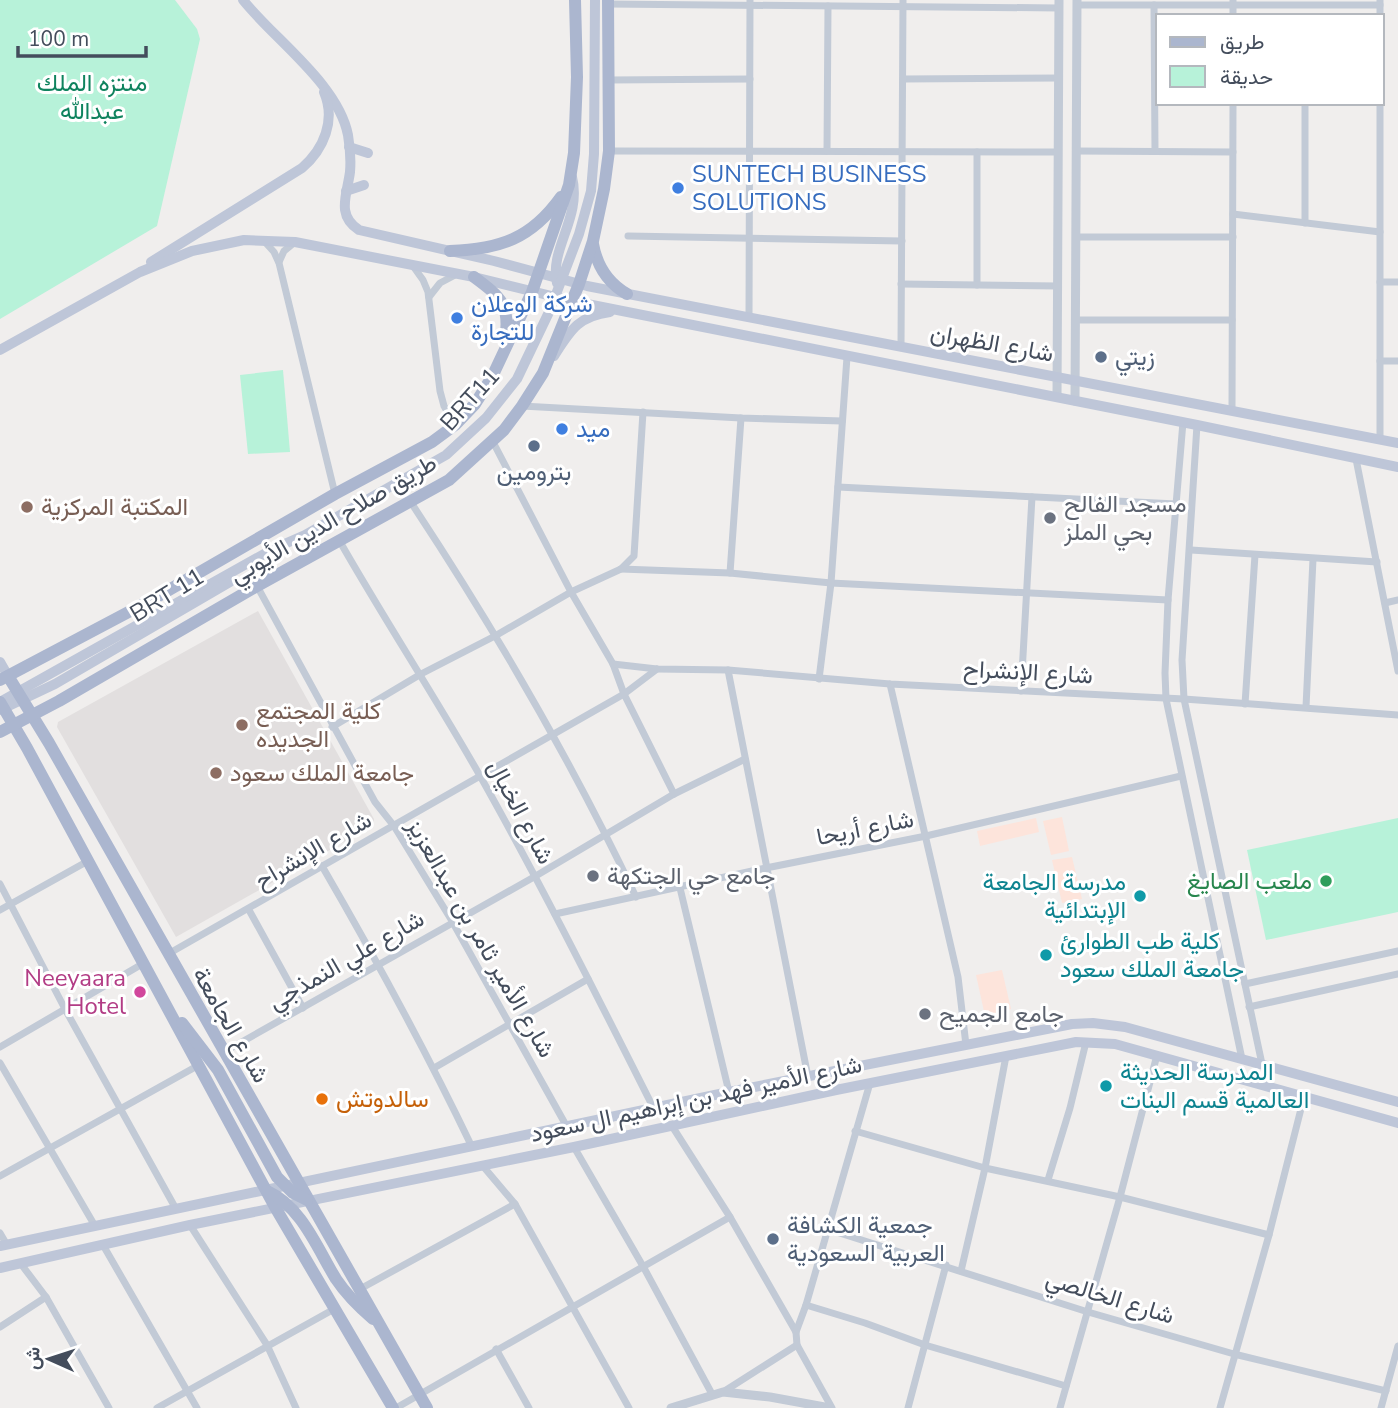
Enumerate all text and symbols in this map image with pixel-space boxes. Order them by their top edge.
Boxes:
scale bar [18,14,145,58]
legend [1156,14,1384,105]
text: 100 m [28,25,89,53]
text: طريق [1220,28,1265,56]
text: حديقة [1220,63,1273,91]
park label: منتزه الملك عبدالله [37,67,147,127]
place label: SUNTECH BUSINESS SOLUTIONS [692,158,927,218]
marker: SUNTECH BUSINESS SOLUTIONS [670,180,686,196]
place label: شركة الوعلان للتجارة [471,288,593,348]
marker: شركة الوعلان للتجارة [449,310,465,326]
street label: شارع الظهران [928,316,1056,370]
place label: زيتي [1115,341,1155,376]
marker: زيتي [1093,349,1109,365]
street label: BRT11 [433,360,507,438]
place label: ميد [576,413,610,445]
marker: ميد [554,421,570,437]
marker: بترومين [526,438,542,454]
street label: طريق صلاح الدين الأيوبي [224,447,444,594]
place label: بترومين [497,456,571,488]
place label: مسجد الفالح بحي الملز [1063,488,1186,551]
place label: المكتبة المركزية [41,491,188,523]
marker: المكتبة المركزية [19,499,35,515]
marker: مسجد الفالح بحي الملز [1042,510,1058,526]
street label: BRT 11 [124,560,210,630]
street label: شارع الإنشراح [962,653,1094,691]
place label: كلية المجتمع الجديده [256,695,381,755]
marker: كلية المجتمع الجديده [234,717,250,733]
street label: شارع الخيال [480,754,562,870]
place label: جامعة الملك سعود [230,757,414,789]
marker: جامعة الملك سعود [208,765,224,781]
street label: شارع أريحا [814,803,916,853]
street label: شارع الإنشراح [249,804,377,896]
street label: شارع الأمير ثامر بن عبدالعزيز [399,812,563,1063]
place label: جامع حي الجتكهة [607,860,775,895]
place label: ملعب الصايغ [1187,865,1312,898]
place label: مدرسة الجامعة الإبتدائية [982,866,1126,926]
marker: جامع حي الجتكهة [585,868,601,884]
marker: ملعب الصايغ [1318,873,1334,889]
marker: مدرسة الجامعة الإبتدائية [1132,888,1148,904]
street label: شارع علي النمذجي [262,902,431,1020]
place label: كلية طب الطوارئ جامعة الملك سعود [1060,925,1244,985]
marker: كلية طب الطوارئ جامعة الملك سعود [1038,947,1054,963]
street label: شارع الجامعة [185,961,277,1089]
place label: Neeyaara Hotel [24,962,126,1022]
marker: Neeyaara Hotel [132,984,148,1000]
place label: جامع الجميح [939,998,1064,1031]
marker: جامع الجميح [917,1006,933,1022]
street label: شارع الأمير فهد بن إبراهيم ال سعود [527,1048,865,1150]
place label: المدرسة الحديثة العالمية قسم البنات [1120,1056,1309,1116]
marker: المدرسة الحديثة العالمية قسم البنات [1098,1078,1114,1094]
place label: سالدوتش [336,1083,429,1115]
marker: سالدوتش [314,1091,330,1107]
place label: جمعية الكشافة العربية السعودية [787,1209,945,1269]
marker: جمعية الكشافة العربية السعودية [765,1231,781,1247]
street label: شارع الخالصي [1041,1262,1178,1335]
north arrow [14,1324,84,1394]
text: ش [19,1346,47,1370]

